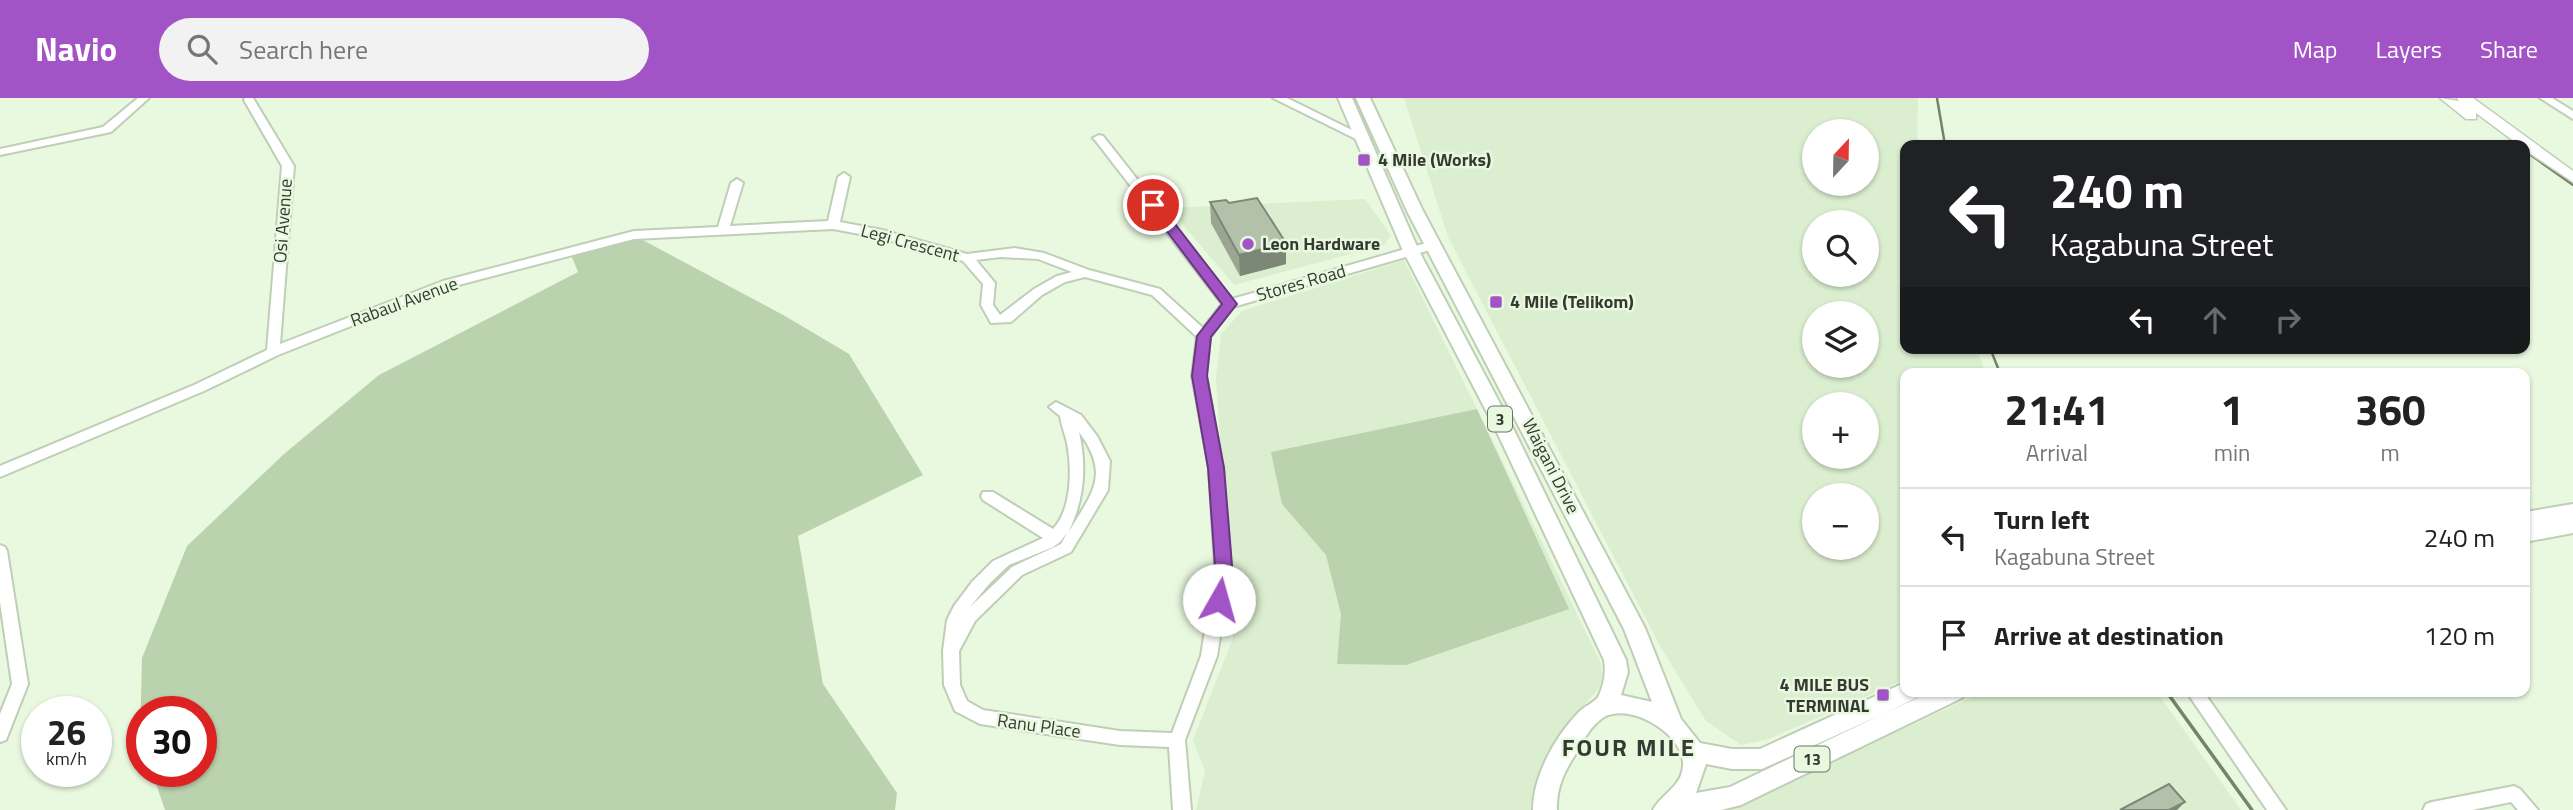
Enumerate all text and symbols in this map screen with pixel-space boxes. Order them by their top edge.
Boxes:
search box [159,18,649,81]
text: Navio [35,24,117,74]
icon: search [183,30,221,68]
text: Search here [239,30,368,69]
text: Map [2293,31,2338,67]
text: Layers [2376,31,2442,67]
text: Share [2480,31,2538,67]
north arrow [1802,119,1880,196]
map controls [1802,119,1879,560]
place label: 4 Mile (Works) [1378,146,1491,173]
marker: 4 Mile (Works) [1356,152,1372,168]
text: 240 m [2050,152,2184,227]
icon: left [1935,168,2026,259]
pin [1123,175,1183,235]
street label: Osi Avenue [266,178,299,264]
icon: arrive [1134,186,1172,224]
button: search [1802,210,1879,287]
street label: Legi Crescent [858,216,963,269]
text: Kagabuna Street [2050,220,2273,268]
place label: Leon Hardware [1262,230,1380,257]
marker: Leon Hardware [1240,236,1256,252]
street label: Stores Road [1253,257,1349,308]
street label: Rabaul Avenue [346,270,461,333]
place label: 4 Mile (Telikom) [1510,288,1634,315]
marker: 4 Mile (Telikom) [1488,294,1504,310]
button: layers [1802,301,1879,378]
icon: left [2123,301,2161,339]
icon: ahead [2196,301,2234,339]
icon: right [2269,301,2307,339]
text: 21:41 [2004,377,2109,441]
text: 1 [2220,377,2244,441]
text: 360 [2355,377,2425,441]
button: + [1802,392,1879,469]
road number: 3 [1488,406,1512,432]
street label: Waigani Drive [1516,413,1587,518]
text: Arrival [2026,435,2088,470]
text: min [2214,435,2250,470]
text: m [2381,435,2400,470]
button: − [1802,483,1879,560]
text: Turn left [1994,500,2089,539]
icon: left [1935,518,1973,556]
text: 240 m [2424,518,2495,557]
text: Kagabuna Street [1994,539,2155,574]
position arrow [1182,563,1256,637]
icon: arrive [1935,616,1973,654]
text: Arrive at destination [1994,616,2224,655]
text: 120 m [2424,616,2495,655]
place label: 4 MILE BUS TERMINAL [1779,671,1870,719]
marker: 4 MILE BUS TERMINAL [1875,687,1891,703]
speed limit sign: 30 [126,696,217,787]
text: 26 [47,705,86,759]
street label: Ranu Place [996,706,1083,745]
district label: FOUR MILE [1562,729,1696,765]
text: km/h [46,745,87,772]
road number: 13 [1794,746,1829,772]

